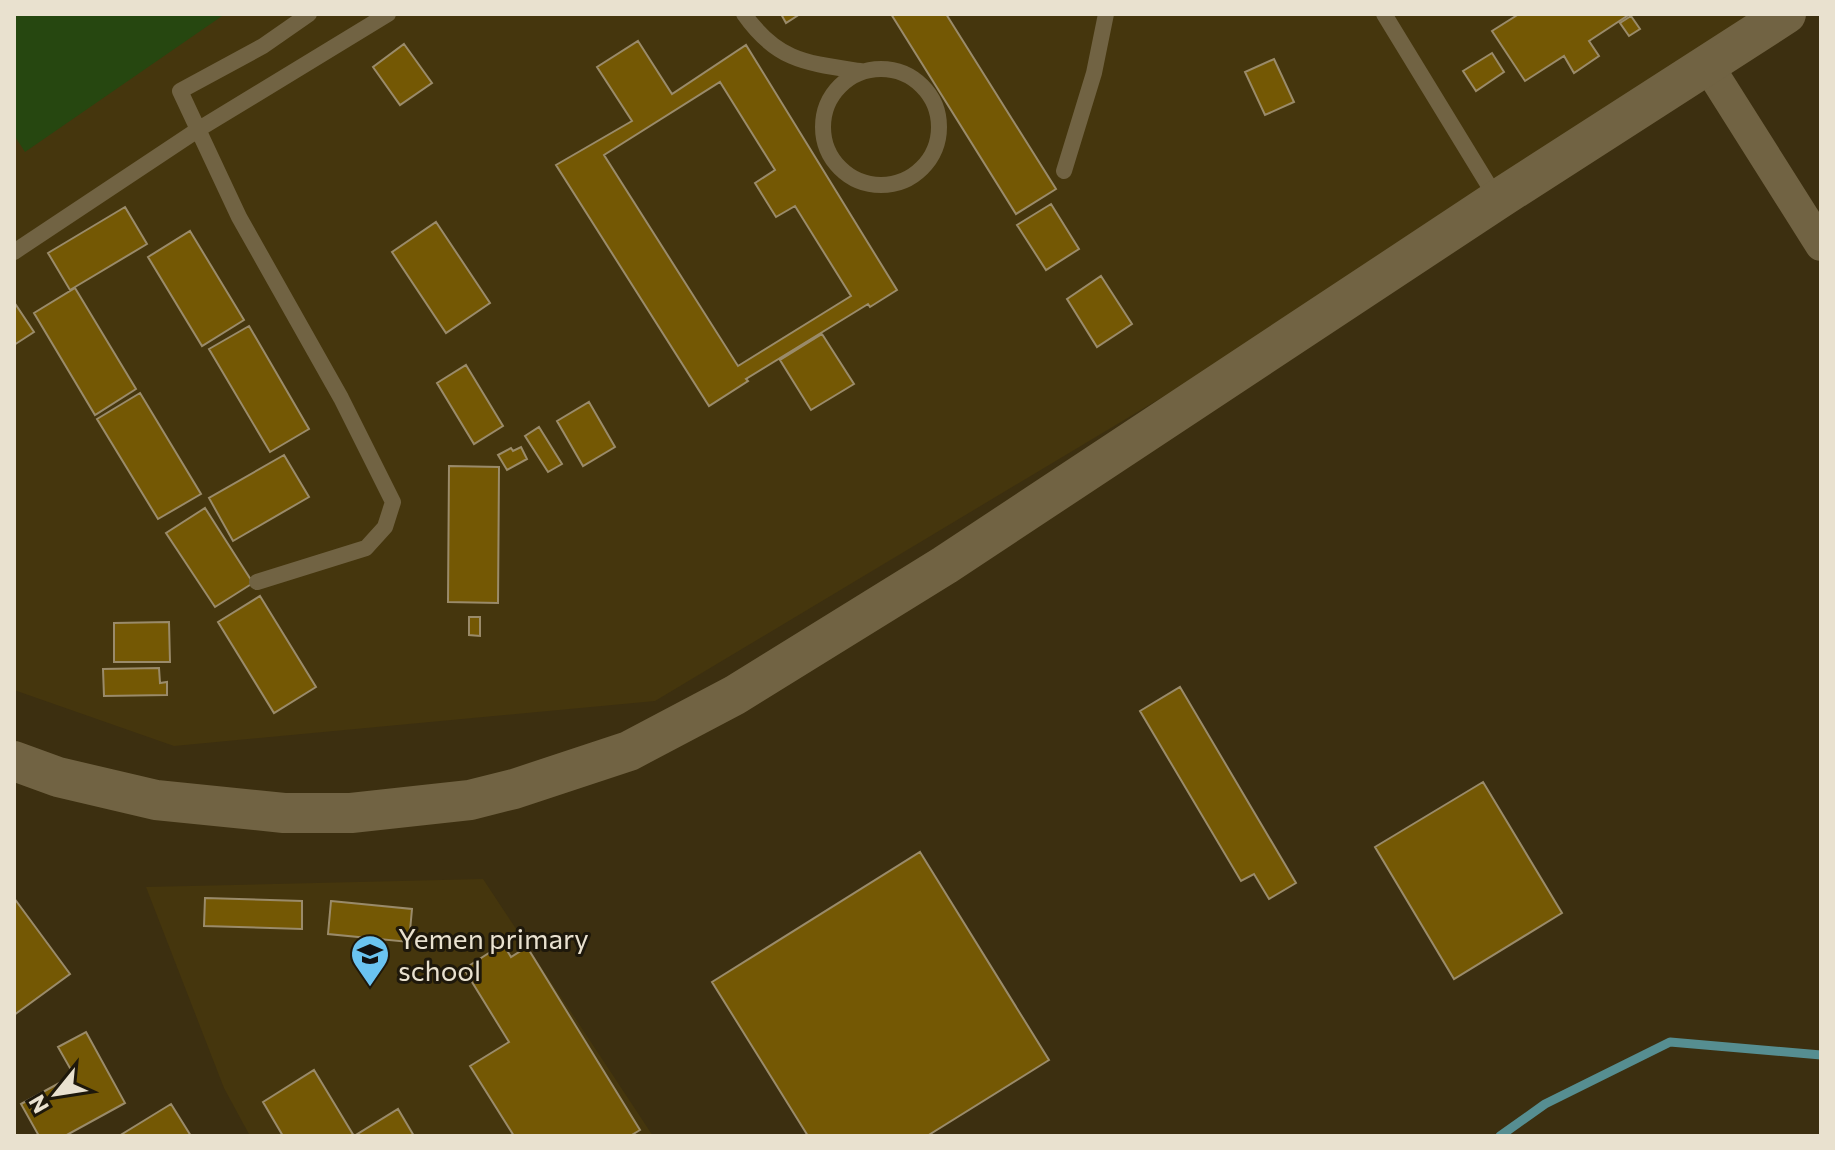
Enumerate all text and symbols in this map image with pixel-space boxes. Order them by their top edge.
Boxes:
place label: Yemen primary school [398,921,589,987]
school or university icon: Yemen primary school [349,933,391,988]
north arrow [16,1054,96,1134]
text: N [22,1090,54,1118]

